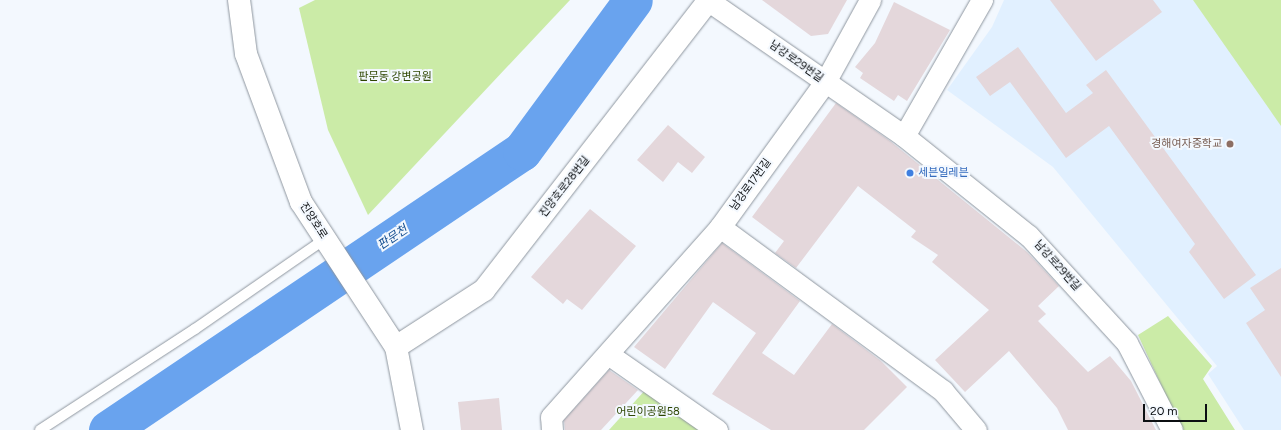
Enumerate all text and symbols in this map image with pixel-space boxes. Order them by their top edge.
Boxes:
street label: 남강로29번길 [766,39,826,85]
park label: 판문동 강변공원 [358,70,432,84]
place label: 경해여자중학교 [1151,137,1222,151]
marker: 경해여자중학교 [1225,139,1235,149]
street label: 진양호로28번길 [537,154,593,220]
street label: 남강로17번길 [728,156,774,214]
place label: 세븐일레븐 [918,166,969,180]
marker: 세븐일레븐 [905,168,915,178]
street label: 진양호로 [296,200,330,242]
water label: 판문천 [375,223,411,253]
street label: 남강로29번길 [1031,238,1083,294]
scale bar [1145,396,1209,422]
text: 20 m [1150,404,1178,418]
park label: 어린이공원58 [616,405,680,419]

